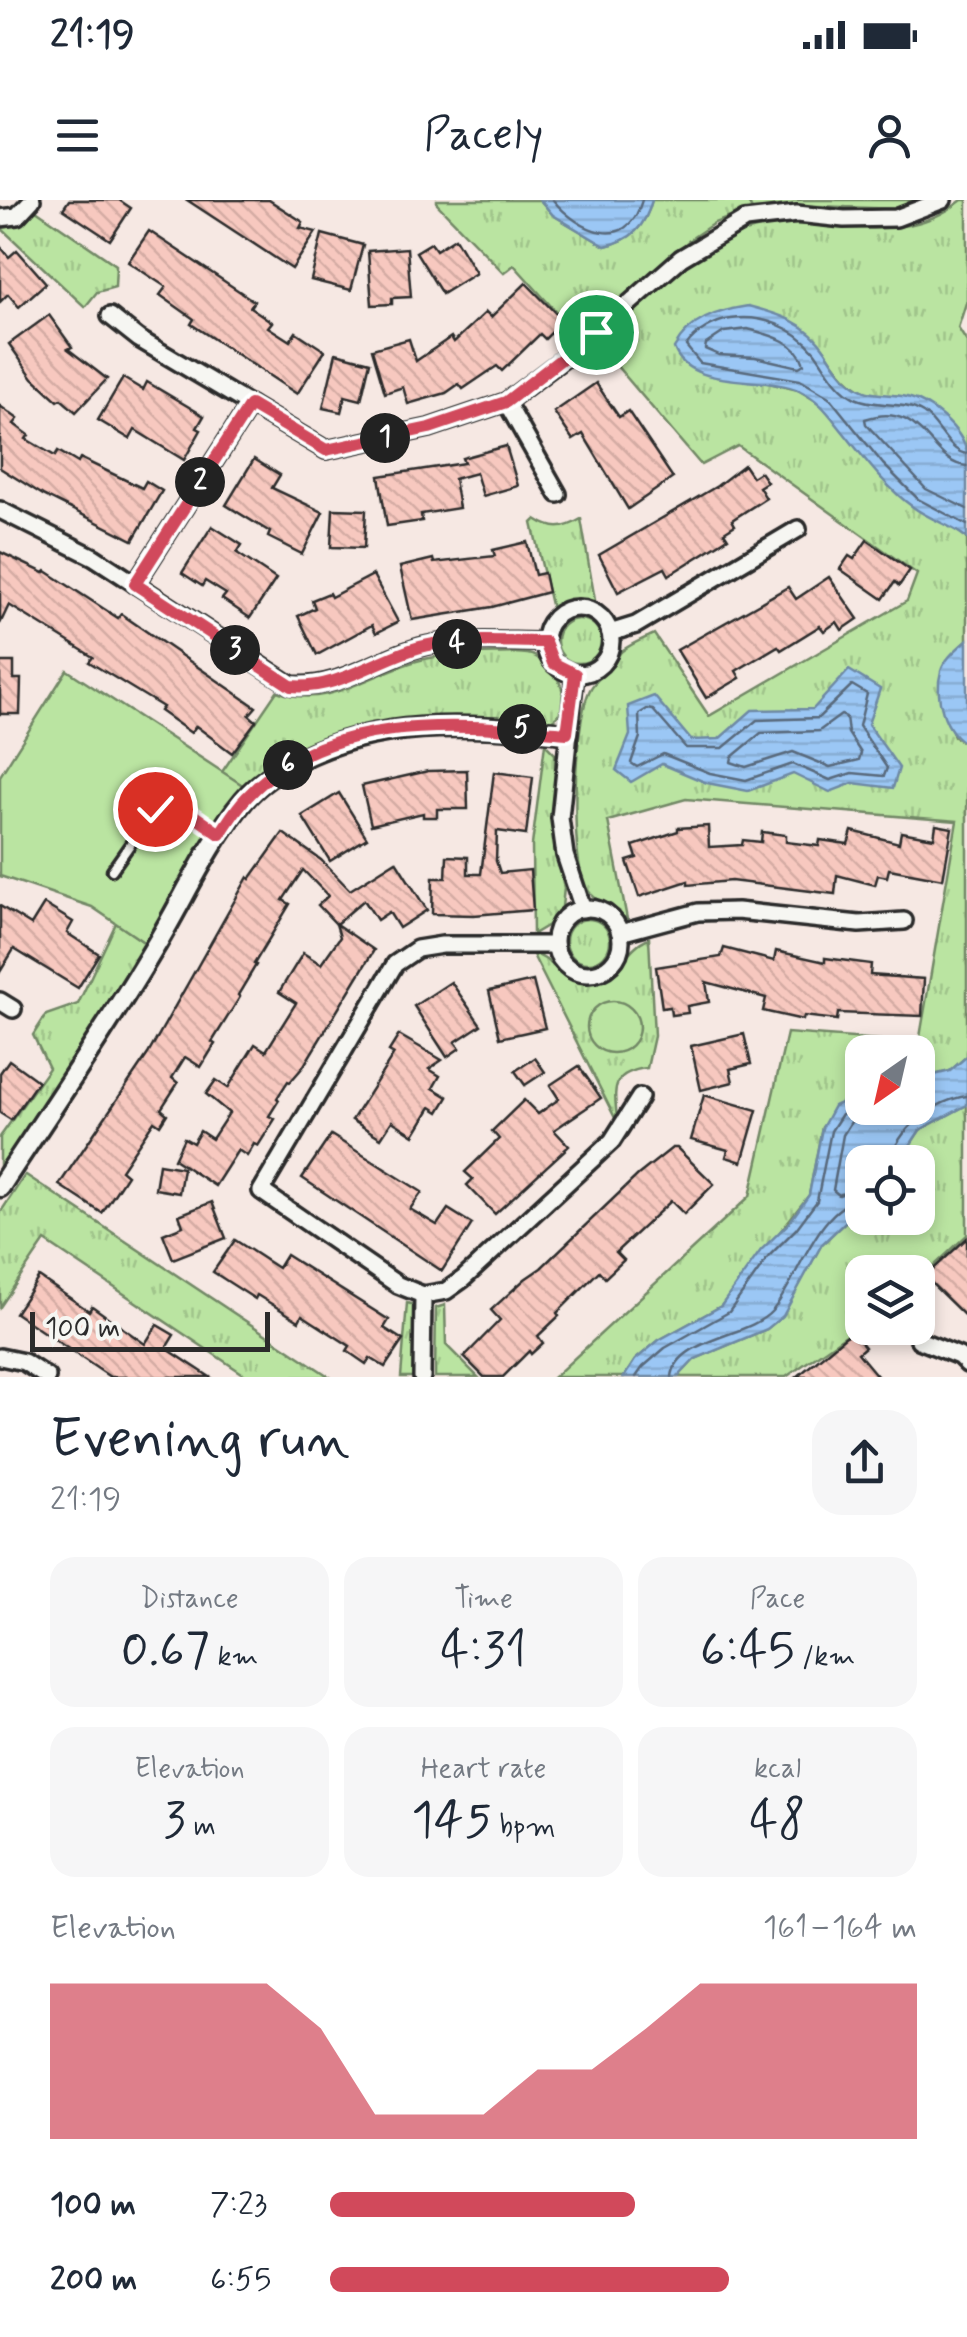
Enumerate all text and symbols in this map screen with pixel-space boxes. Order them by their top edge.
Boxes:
text: 21:19 [50,11,135,60]
text: Pacely [424,106,543,165]
icon: menu [50,108,105,163]
icon: person [862,108,917,163]
pin [554,290,639,375]
icon: arrive [569,305,624,360]
pin: 1 [360,413,410,463]
text: 1 [379,419,391,456]
pin: 2 [175,457,225,507]
text: 2 [193,463,207,500]
pin: 4 [432,619,482,669]
pin: 3 [210,625,260,675]
text: 4 [449,625,465,662]
text: 3 [229,631,241,668]
pin: 5 [497,704,547,754]
text: 5 [514,710,530,747]
pin: 6 [263,740,313,790]
text: 6 [281,746,295,783]
pin [113,767,198,852]
icon: check [128,782,183,837]
north arrow [845,1035,935,1125]
map controls [845,1035,935,1345]
button: locate [845,1145,935,1235]
button: layers [845,1255,935,1345]
scale bar [30,1307,270,1352]
text: 100 m [45,1311,120,1348]
text: Evening run [50,1405,350,1477]
button: share [812,1410,917,1515]
text: 21:19 [50,1479,121,1521]
text: Distance [140,1581,239,1618]
text: Time [454,1581,513,1618]
text: Pace [750,1581,805,1618]
text: 0.67 [121,1618,210,1684]
text: 4:31 [440,1618,527,1684]
text: 6:45 [700,1618,795,1684]
text: km [210,1639,258,1676]
text: /km [795,1639,855,1676]
text: Elevation [134,1751,245,1788]
text: Heart rate [421,1751,546,1788]
text: kcal [754,1751,801,1788]
text: 3 [163,1788,186,1854]
text: 145 [411,1788,492,1854]
text: 48 [749,1788,806,1854]
text: m [186,1809,216,1846]
text: bpm [492,1809,556,1846]
text: Elevation [50,1907,176,1949]
text: 161–164 m [763,1907,917,1949]
text: 100 m [50,2184,136,2226]
text: 7:23 [210,2184,267,2226]
text: 200 m [50,2259,137,2301]
text: 6:55 [210,2259,271,2301]

